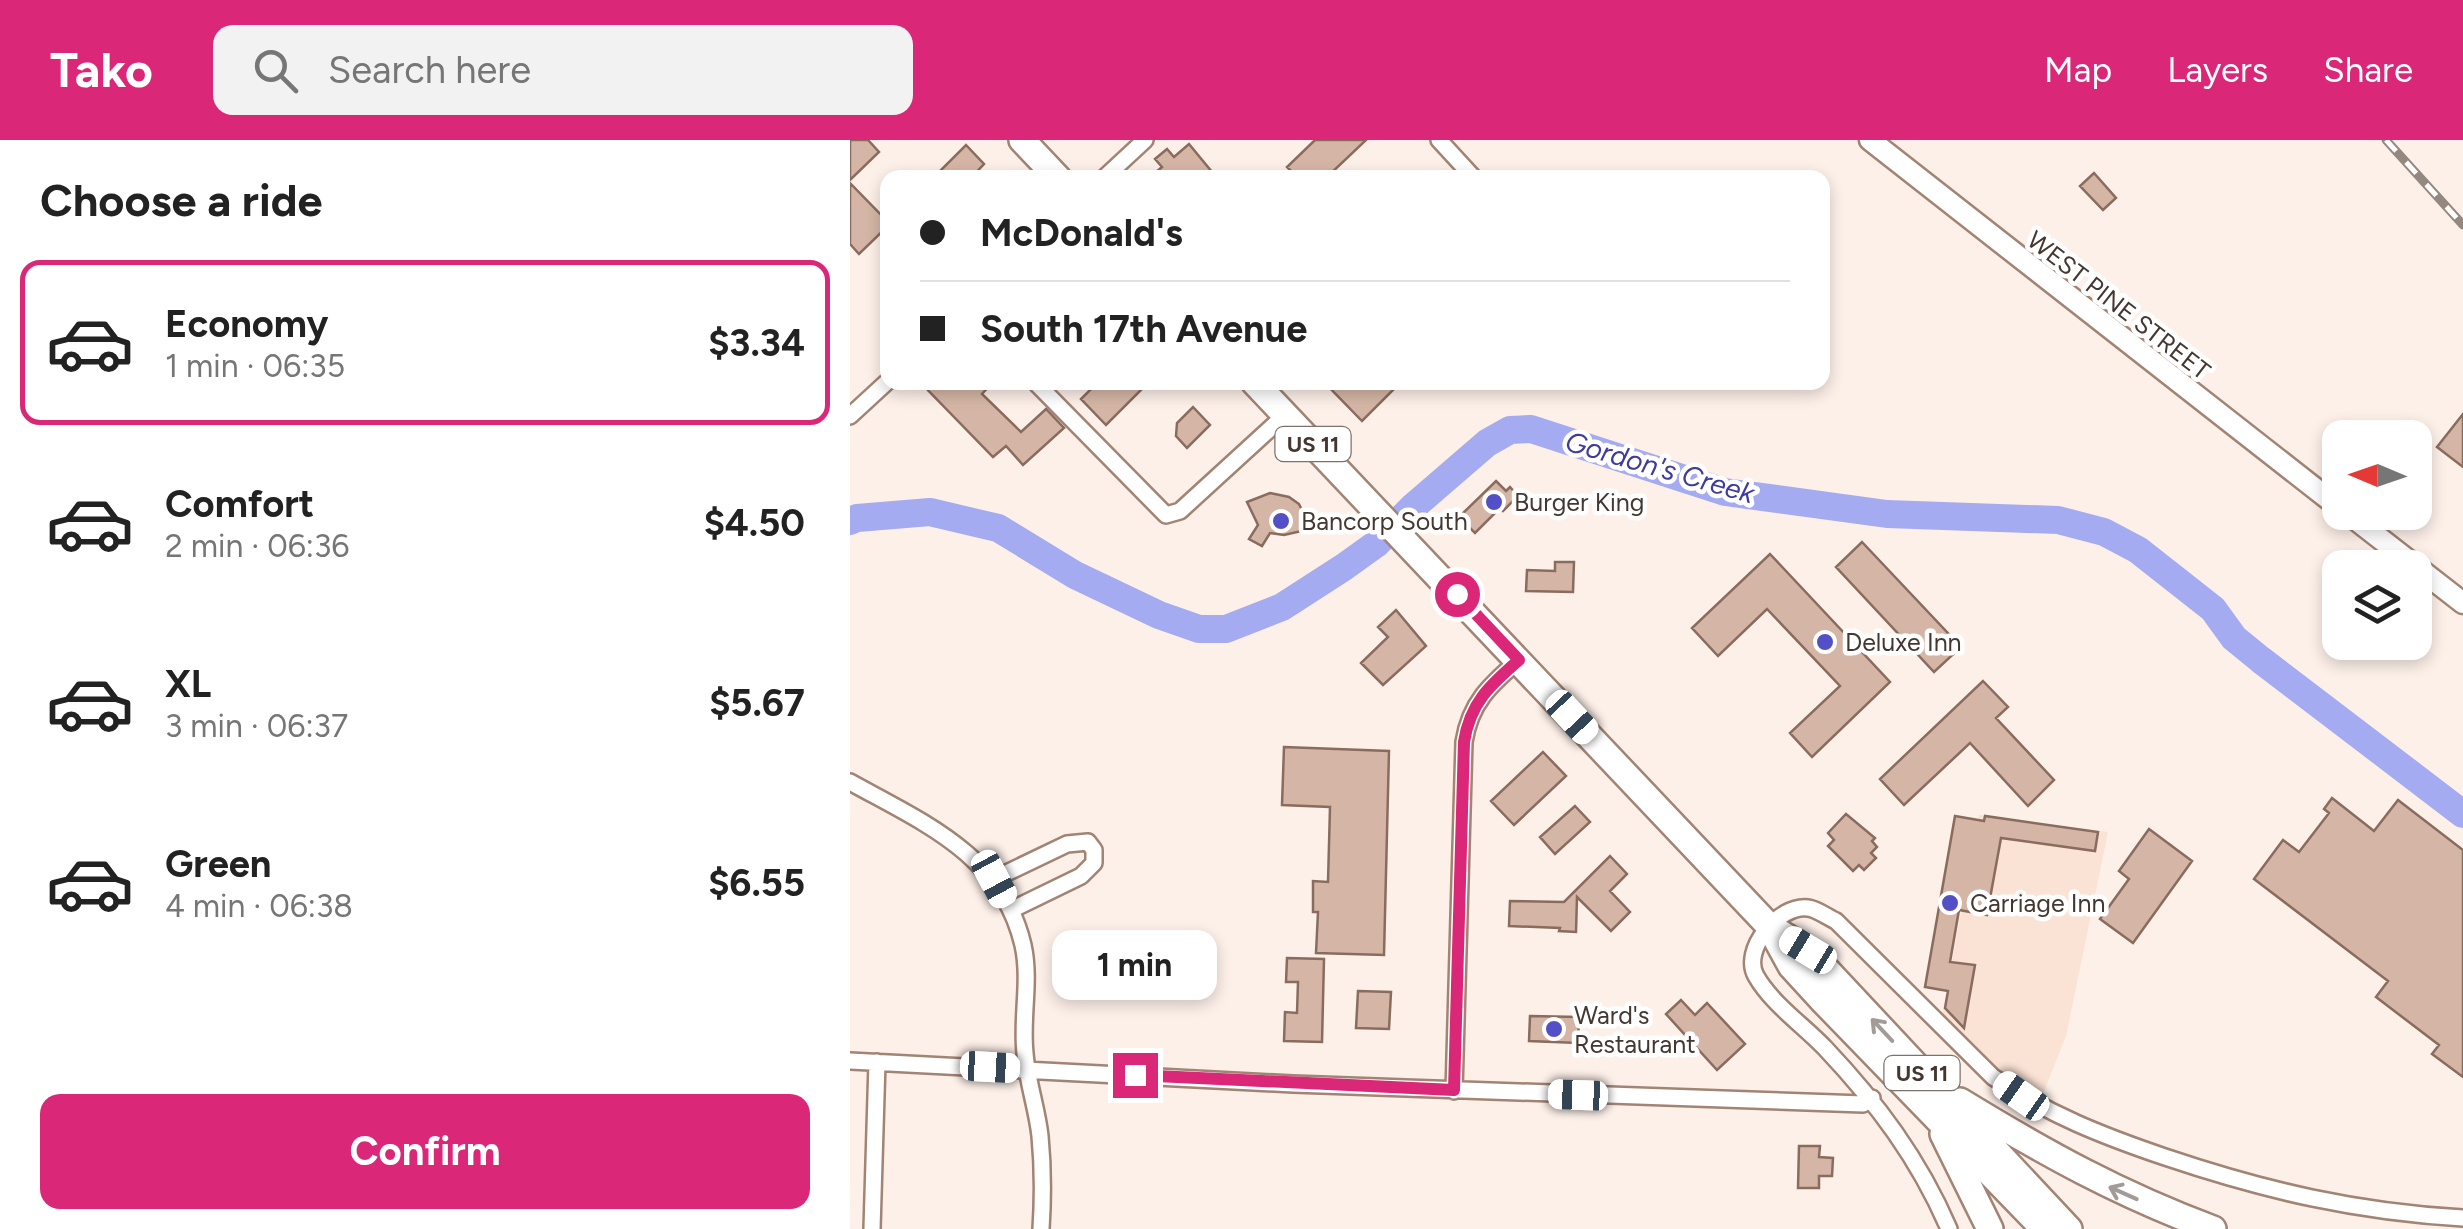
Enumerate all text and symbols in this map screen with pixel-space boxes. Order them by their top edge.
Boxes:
search box [213,25,913,115]
text: Tako [50,41,153,99]
icon: search [248,43,303,98]
text: Search here [328,47,531,93]
text: Map [2044,49,2112,91]
text: Layers [2167,49,2268,91]
text: Share [2323,49,2413,91]
text: Choose a ride [40,173,322,227]
text: McDonald's [980,210,1183,256]
street label: WEST PINE STREET [2022,224,2217,386]
icon: car [45,298,135,388]
text: Economy [165,301,328,347]
text: South 17th Avenue [980,306,1307,352]
text: $3.34 [708,320,805,366]
text: 1 min · 06:35 [165,347,345,385]
north arrow [2322,420,2432,530]
map controls [2322,420,2432,660]
water label: Gordon's Creek [1562,424,1760,511]
road number: US 11 [1276,427,1350,461]
icon: car [45,478,135,568]
text: Comfort [165,481,314,527]
place label: Burger King [1514,487,1644,517]
marker: Burger King [1483,491,1505,513]
text: $4.50 [704,500,805,546]
place label: Bancorp South [1301,506,1468,536]
marker: Bancorp South [1270,510,1292,532]
text: 2 min · 06:36 [165,527,349,565]
button: layers [2322,550,2432,660]
route start [1435,572,1480,617]
place label: Deluxe Inn [1845,627,1962,657]
marker: Deluxe Inn [1814,631,1836,653]
icon: car [45,658,135,748]
text: XL [165,661,211,707]
text: $5.67 [709,680,805,726]
car [1541,685,1603,749]
text: 3 min · 06:37 [165,707,348,745]
icon: car [45,838,135,928]
text: Green [165,841,271,887]
car [967,845,1021,913]
text: $6.55 [708,860,805,906]
text: 4 min · 06:38 [165,887,353,925]
place label: Carriage Inn [1970,888,2105,918]
marker: Carriage Inn [1939,892,1961,914]
car [1775,922,1841,978]
callout: 1 min [1052,930,1218,1000]
text: 1 min [1097,946,1172,984]
place label: Ward's Restaurant [1574,1000,1696,1059]
marker: Ward's Restaurant [1543,1018,1565,1040]
one-way arrow [1871,1018,1894,1043]
car [959,1050,1021,1084]
route end [1113,1053,1158,1098]
road number: US 11 [1884,1056,1960,1090]
car [1988,1067,2054,1125]
car [1547,1079,1609,1111]
button: Confirm [40,1094,810,1209]
one-way arrow [2108,1183,2139,1201]

